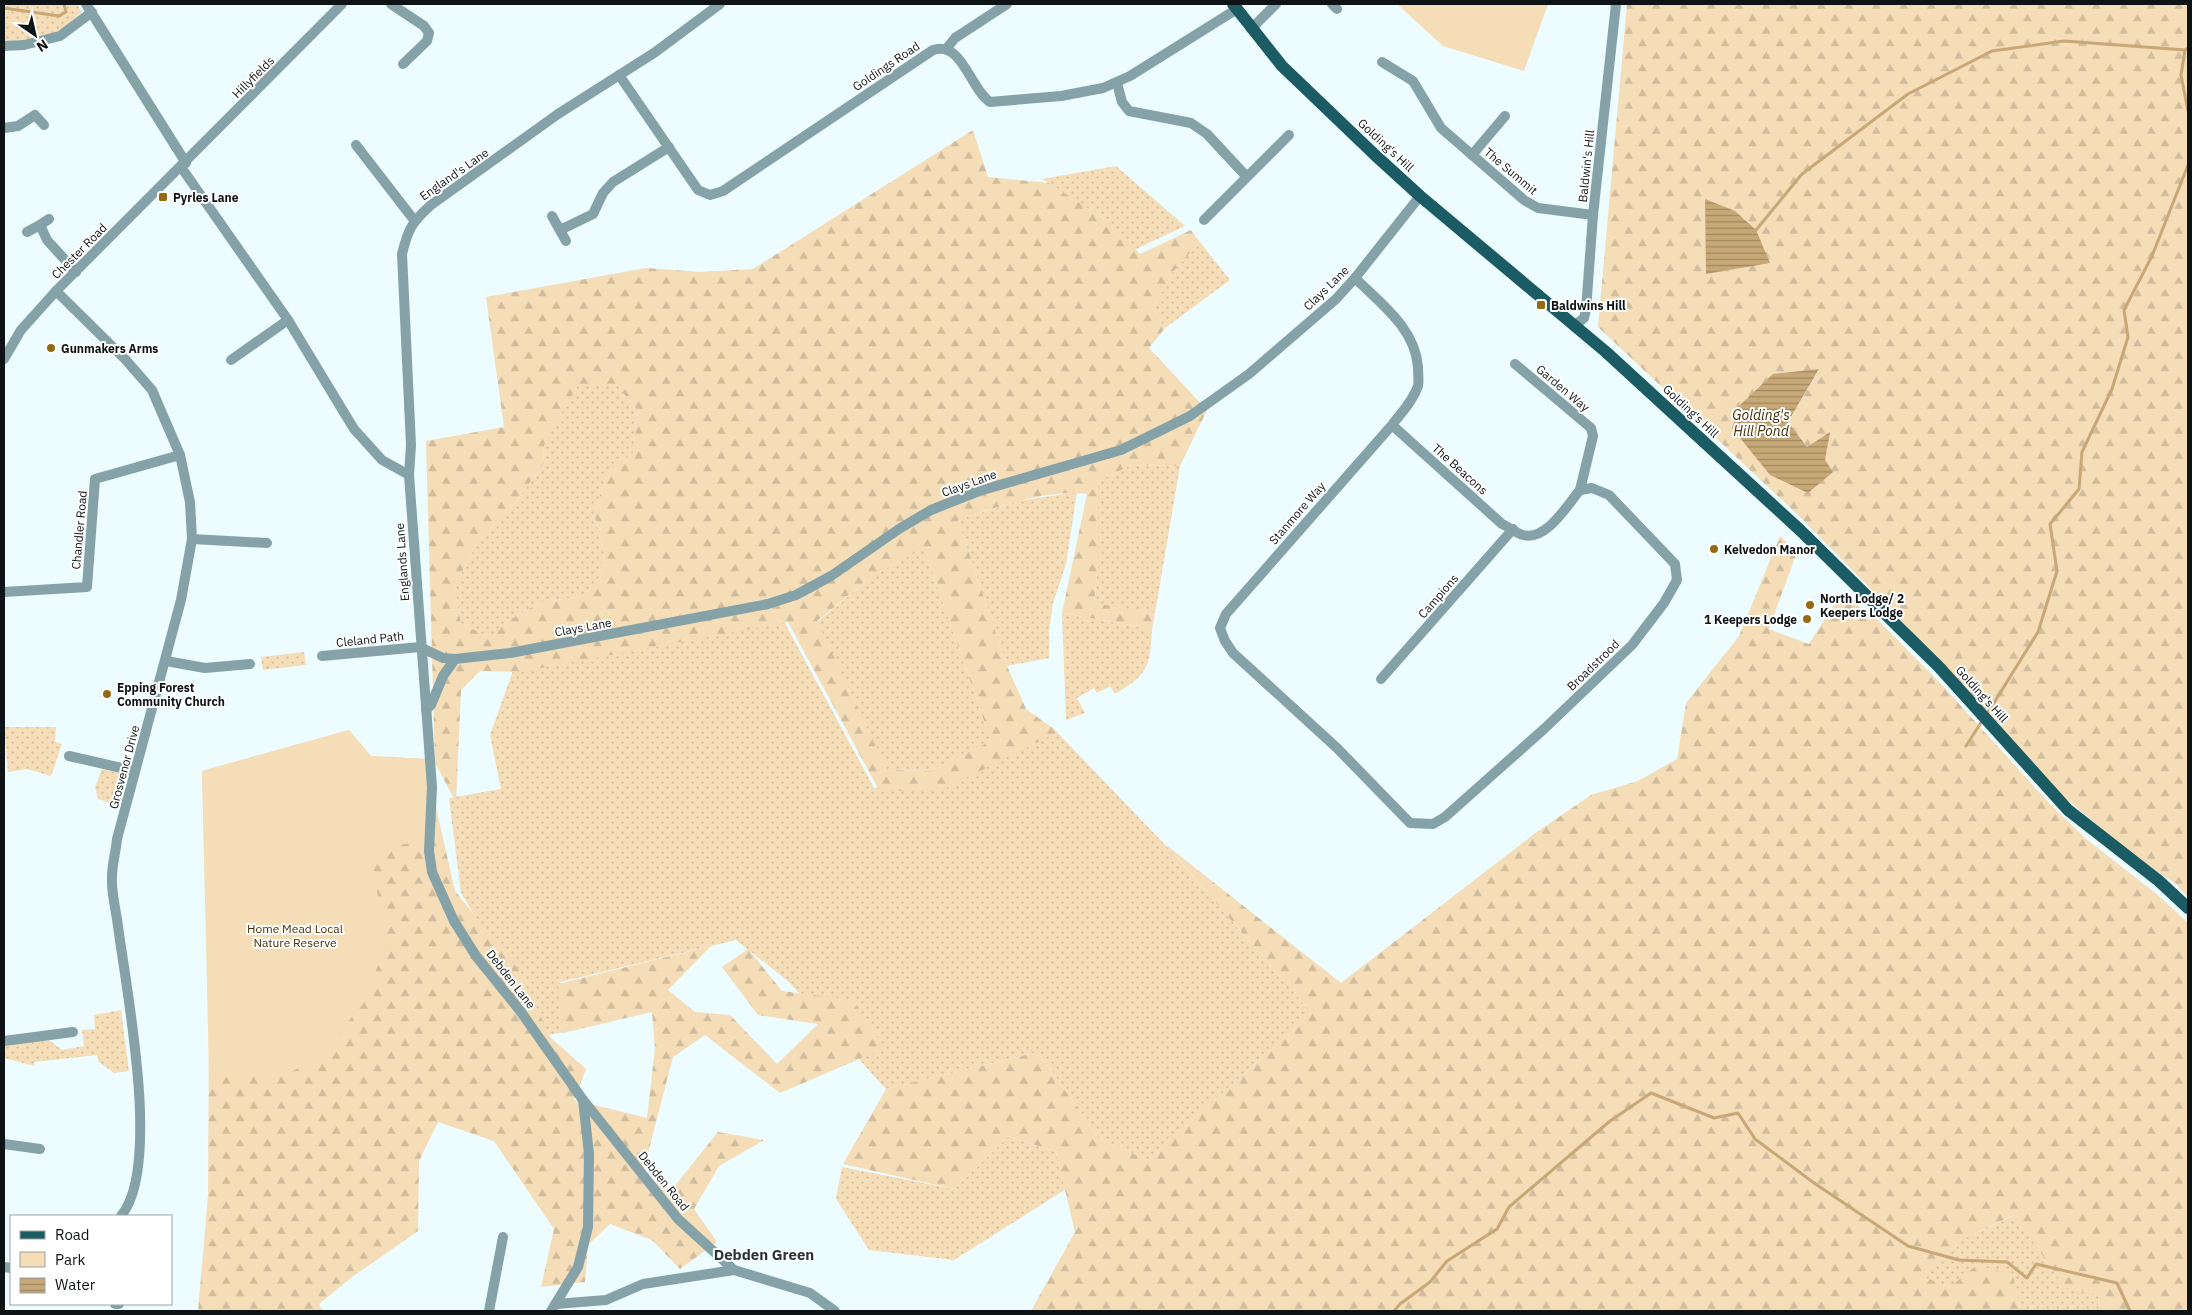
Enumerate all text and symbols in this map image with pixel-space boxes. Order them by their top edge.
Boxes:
north arrow [10,10,60,60]
text: N [33,35,52,56]
street label: Goldings Road [850,38,922,94]
street label: Hillyfields [229,53,277,101]
street label: Golding's Hill [1355,115,1417,175]
street label: Baldwin's Hill [1575,129,1597,203]
street label: England's Lane [417,144,492,203]
street label: The Summit [1481,144,1541,198]
place label: Pyrles Lane [173,190,239,205]
marker: Pyrles Lane [157,191,169,203]
street label: Chester Road [48,220,110,282]
street label: Clays Lane [1300,262,1352,313]
place label: Baldwins Hill [1551,298,1626,313]
marker: Baldwins Hill [1535,299,1547,311]
place label: Gunmakers Arms [61,341,158,356]
marker: Gunmakers Arms [45,342,57,354]
street label: Garden Way [1533,361,1593,415]
street label: Golding's Hill [1660,381,1722,441]
water label: Golding's Hill Pond [1732,406,1790,440]
street label: The Beacons [1429,440,1491,498]
street label: Clays Lane [939,466,999,500]
street label: Stanmore Way [1266,479,1328,547]
street label: Chandler Road [68,490,90,570]
street label: Englands Lane [392,522,412,601]
place label: Kelvedon Manor [1724,542,1815,557]
marker: Kelvedon Manor [1708,543,1720,555]
street label: Campions [1415,571,1461,621]
place label: North Lodge/ 2 Keepers Lodge [1820,591,1904,620]
marker: North Lodge/ 2 Keepers Lodge [1804,599,1816,611]
place label: 1 Keepers Lodge [1704,612,1797,627]
marker: 1 Keepers Lodge [1801,613,1813,625]
street label: Clays Lane [553,615,613,639]
street label: Cleland Path [335,628,405,650]
street label: Broadstrood [1564,636,1622,694]
street label: Golding's Hill [1953,663,2011,725]
place label: Epping Forest Community Church [117,680,225,709]
marker: Epping Forest Community Church [101,688,113,700]
street label: Grosvenor Drive [106,723,142,811]
park label: Home Mead Local Nature Reserve [247,921,343,950]
street label: Debden Lane [483,947,539,1012]
street label: Debden Road [635,1148,693,1214]
legend [10,1215,172,1305]
text: Road [55,1225,90,1244]
district label: Debden Green [714,1245,814,1264]
text: Park [55,1250,85,1269]
text: Water [55,1275,96,1294]

